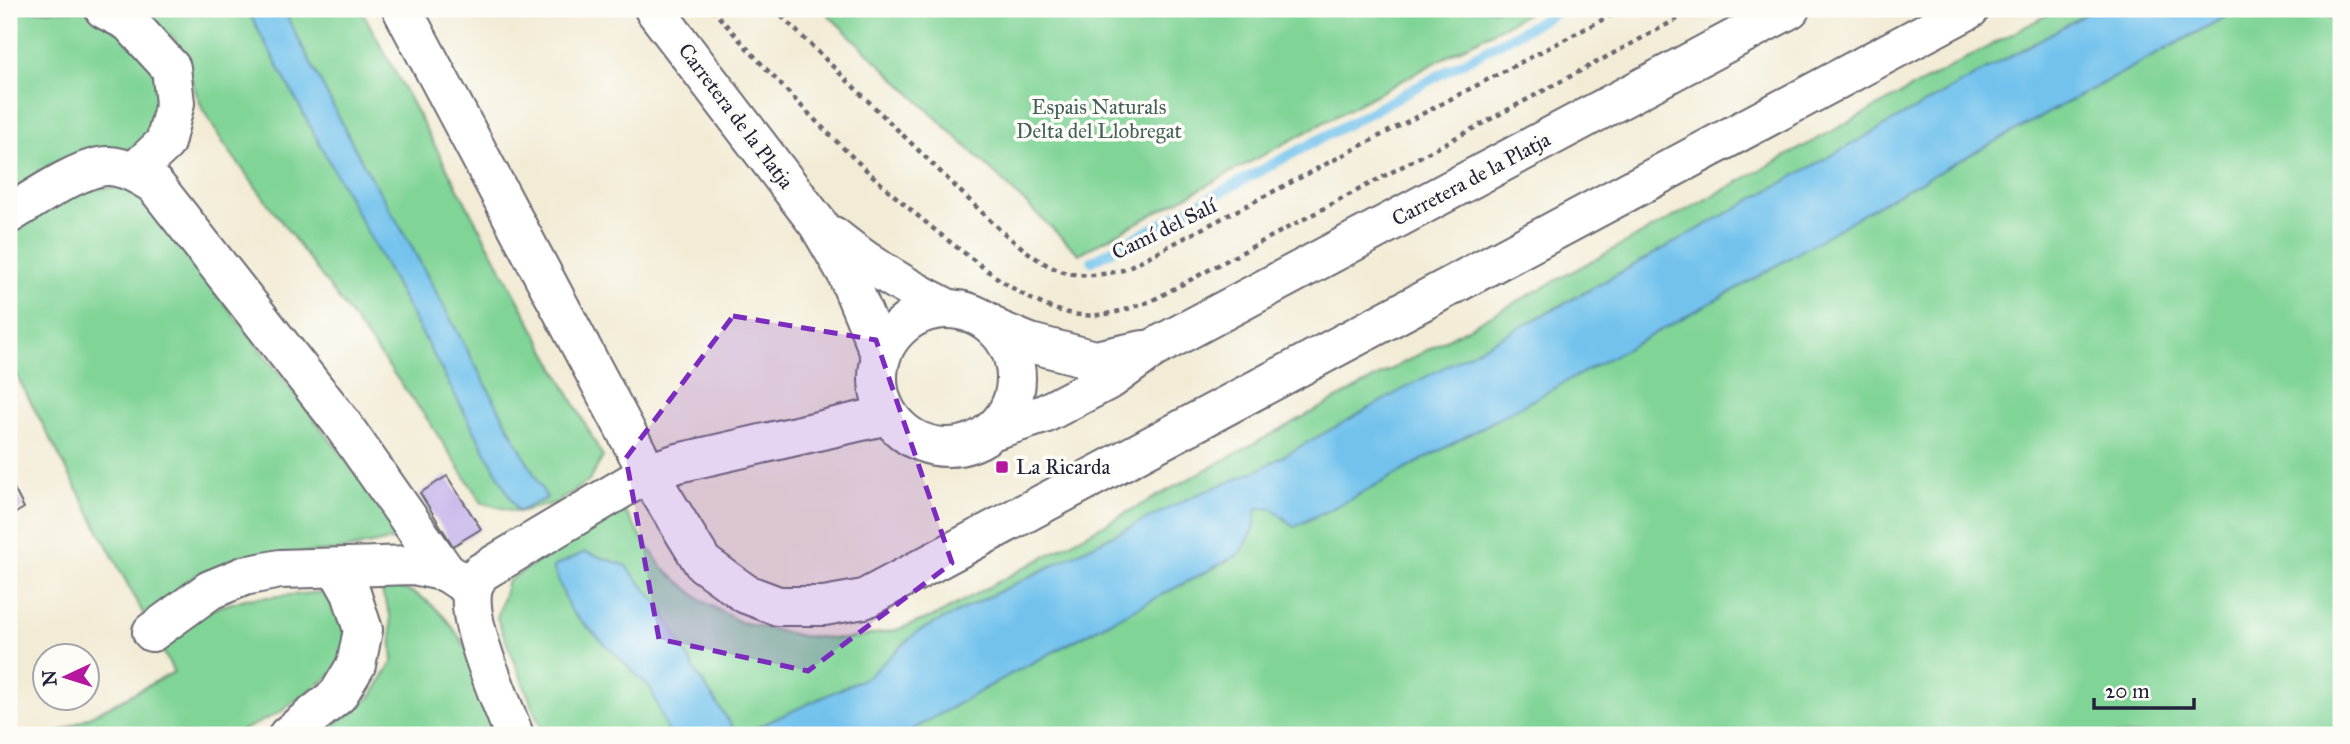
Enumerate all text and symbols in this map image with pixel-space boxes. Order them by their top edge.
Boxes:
street label: Carretera de la Platja [673,38,799,194]
park label: Espais Naturals Delta del Llobregat [1016,94,1183,144]
street label: Carretera de la Platja [1387,126,1555,232]
street label: Camí del Salí [1108,192,1222,265]
place label: La Ricarda [1016,454,1110,480]
marker: La Ricarda [994,459,1010,475]
north arrow [32,642,102,712]
scale bar [2094,667,2194,711]
text: N [38,669,62,687]
text: 20 m [2105,678,2150,704]

